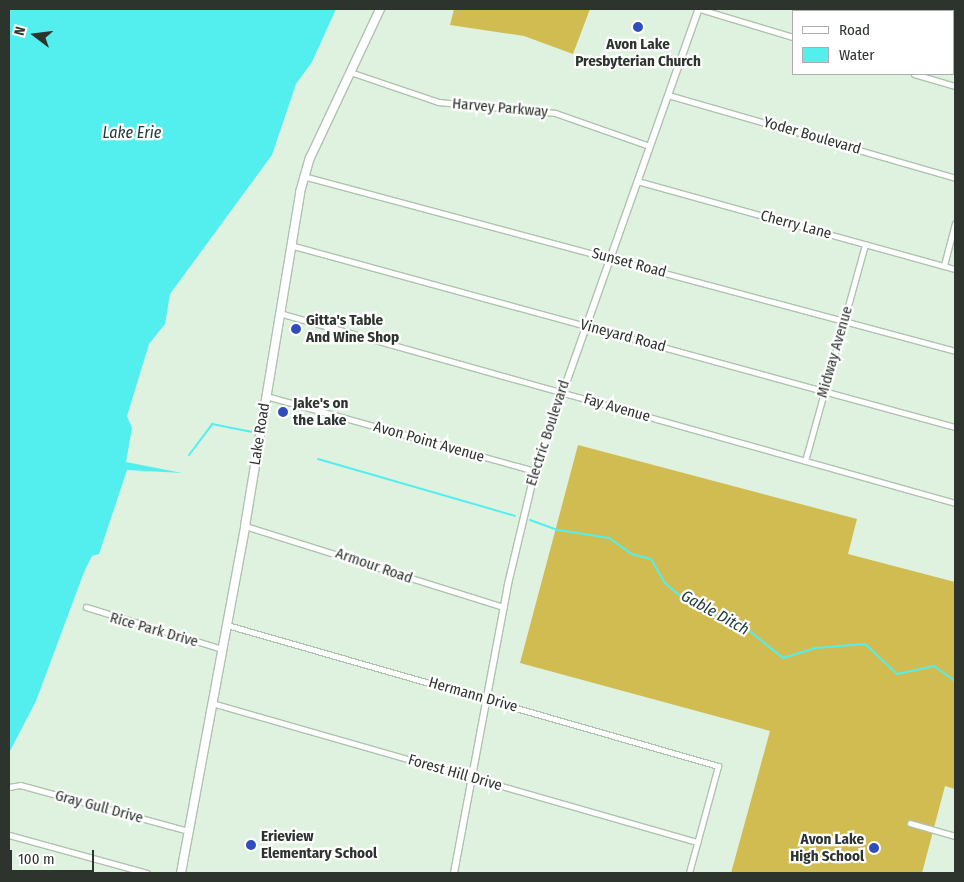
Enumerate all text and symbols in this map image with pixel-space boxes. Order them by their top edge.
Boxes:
north arrow [10,10,60,60]
legend [792,10,954,75]
marker: Avon Lake Presbyterian Church [632,21,644,33]
text: Road [839,21,870,39]
text: N [11,25,29,37]
place label: Avon Lake Presbyterian Church [575,35,701,70]
text: Water [839,46,874,64]
street label: Harvey Parkway [451,95,549,121]
street label: Yoder Boulevard [761,113,863,159]
water label: Lake Erie [103,123,161,143]
street label: Cherry Lane [759,207,833,243]
street label: Sunset Road [590,244,668,282]
street label: Midway Avenue [813,304,857,400]
place label: Gitta's Table And Wine Shop [306,311,399,346]
street label: Vineyard Road [578,316,668,356]
marker: Gitta's Table And Wine Shop [290,323,302,335]
street label: Electric Boulevard [522,378,574,488]
street label: Fay Avenue [582,390,652,426]
place label: Jake's on the Lake [293,394,348,429]
street label: Lake Road [246,402,274,466]
marker: Jake's on the Lake [277,406,289,418]
street label: Avon Point Avenue [372,418,486,466]
street label: Armour Road [333,544,415,588]
water label: Gable Ditch [678,586,752,640]
street label: Rice Park Drive [108,609,200,651]
street label: Hermann Drive [426,674,520,716]
street label: Forest Hill Drive [406,751,504,795]
street label: Gray Gull Drive [53,787,145,827]
place label: Erieview Elementary School [261,827,377,862]
place label: Avon Lake High School [790,830,864,865]
marker: Erieview Elementary School [245,839,257,851]
scale bar [12,840,96,872]
marker: Avon Lake High School [868,842,880,854]
text: 100 m [18,850,55,868]

